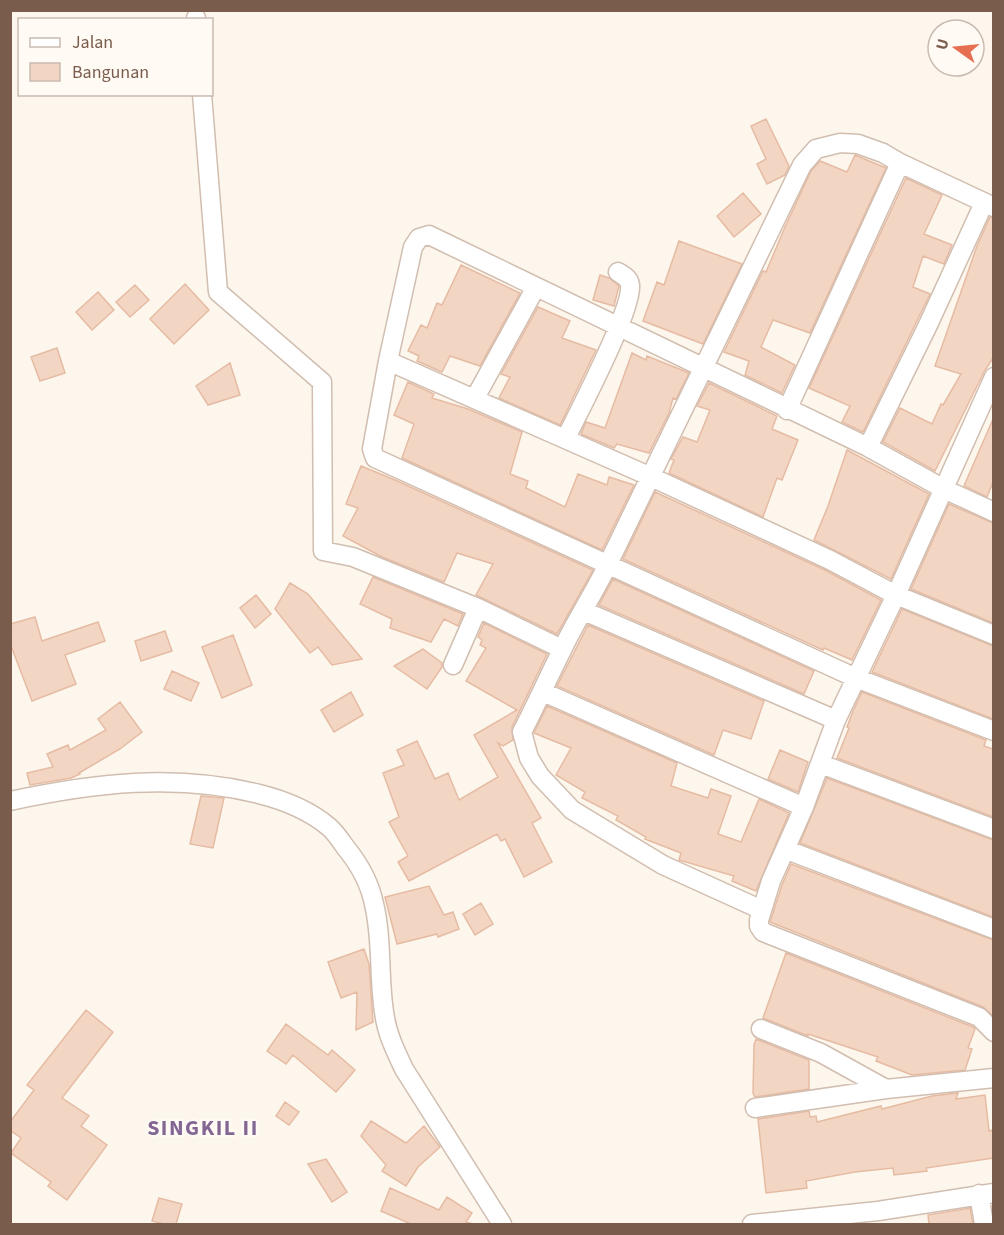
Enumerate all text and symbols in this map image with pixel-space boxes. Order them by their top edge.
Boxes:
legend [18,18,213,96]
north arrow [926,18,986,78]
text: Jalan [72,30,113,55]
text: U [930,36,954,52]
text: Bangunan [72,60,149,85]
district label: SINGKIL II [147,1112,259,1144]

